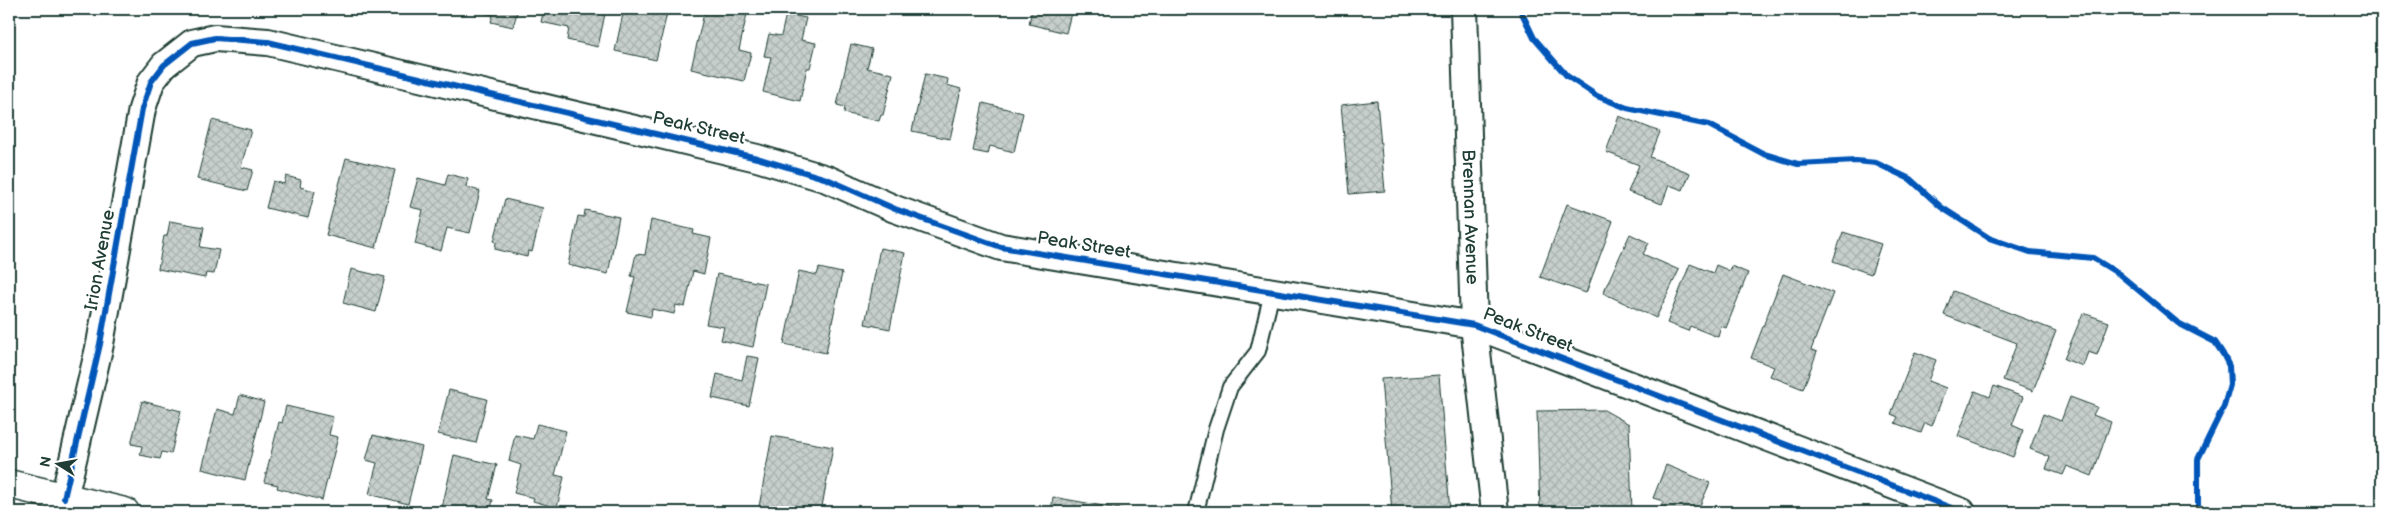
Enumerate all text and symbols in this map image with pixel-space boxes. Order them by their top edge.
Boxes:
street label: Peak Street [651,107,748,149]
street label: Brennan Avenue [1458,149,1483,285]
street label: Irion Avenue [81,208,119,312]
street label: Peak Street [1036,227,1133,263]
street label: Peak Street [1480,303,1576,357]
north arrow [32,438,82,488]
text: N [36,455,55,468]

